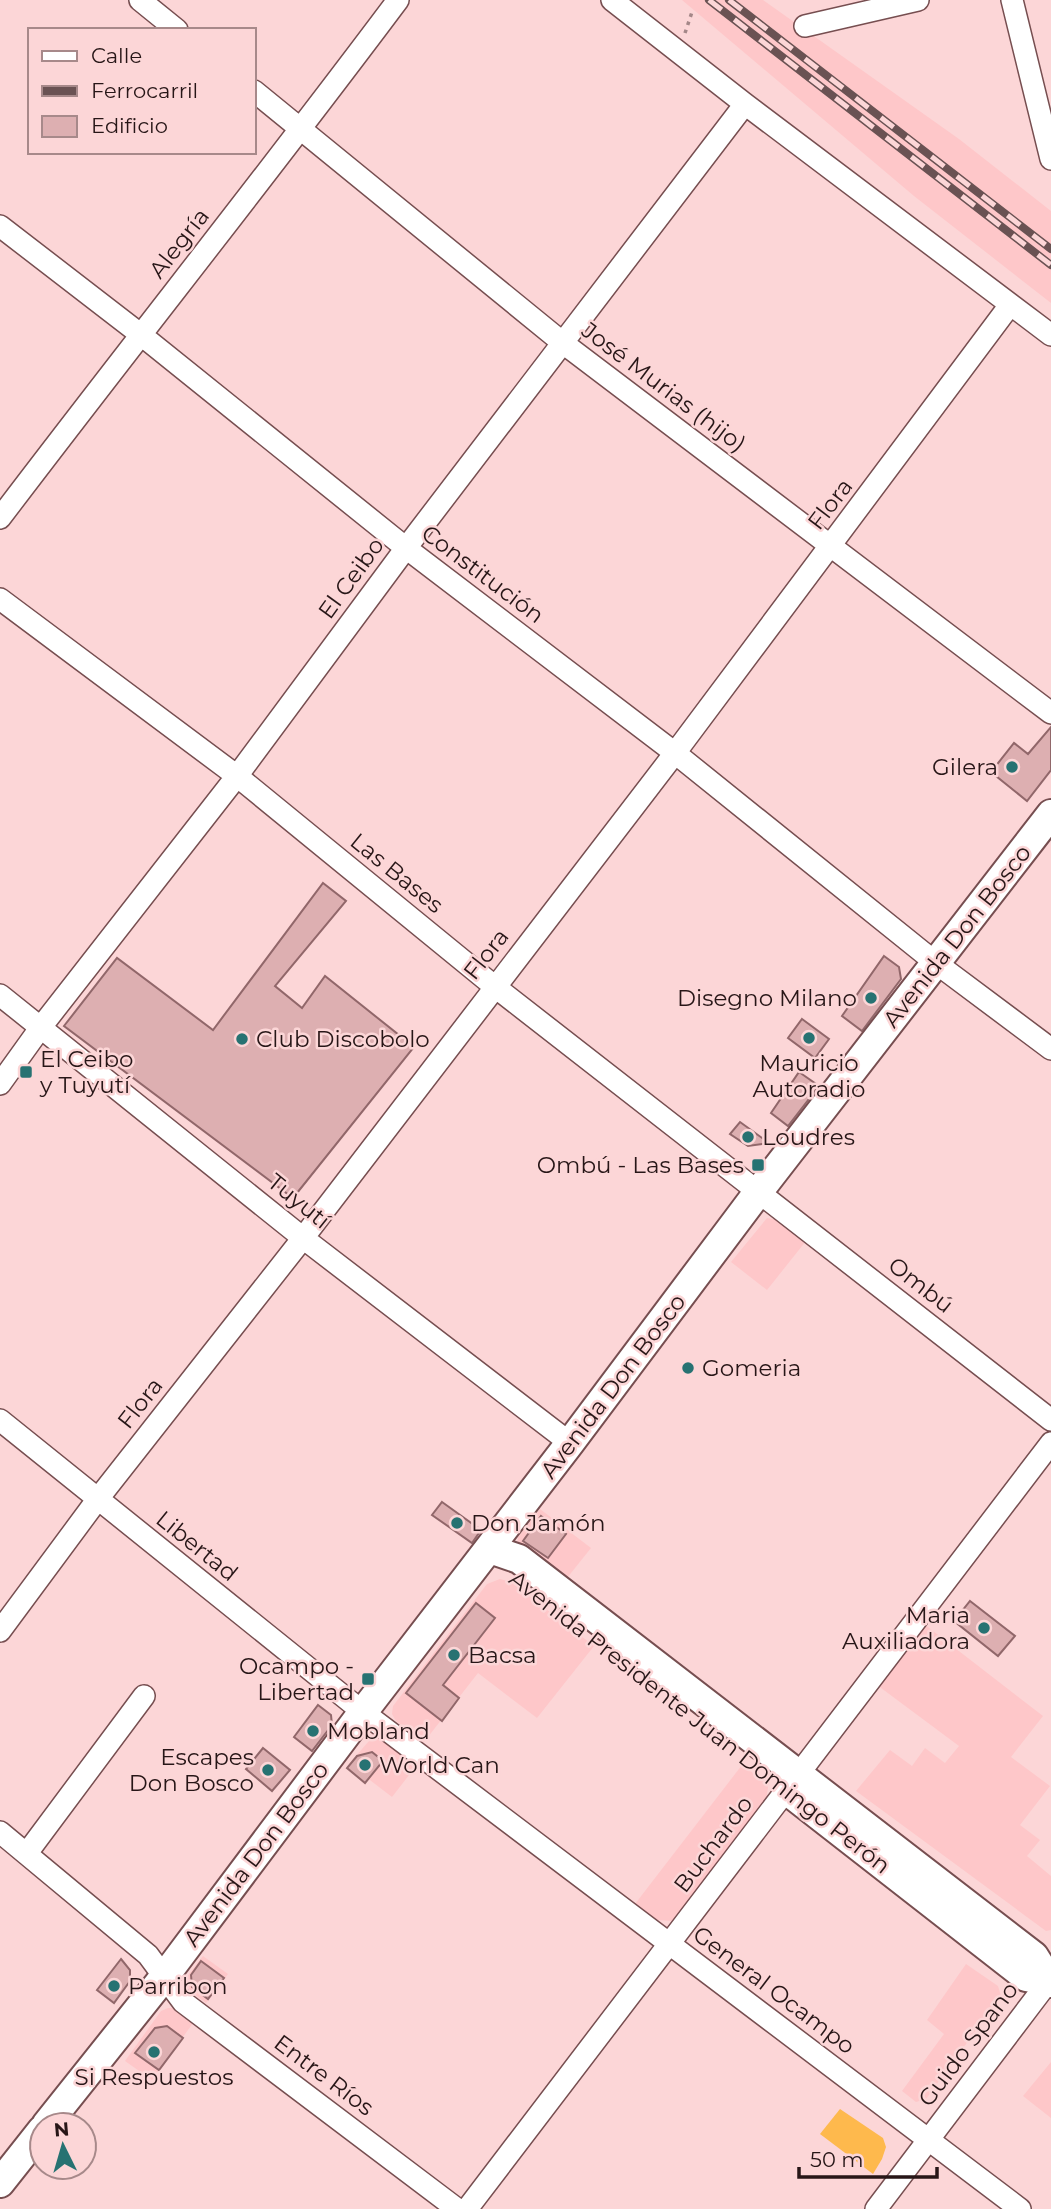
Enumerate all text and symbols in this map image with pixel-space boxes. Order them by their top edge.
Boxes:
legend [28,28,256,154]
text: Calle [91,43,142,68]
text: Ferrocarril [91,78,198,103]
text: Edificio [91,113,168,138]
street label: Alegría [143,202,215,284]
street label: José Murias (hijo) [576,316,752,458]
street label: Flora [802,473,858,535]
street label: Constitución [416,519,550,629]
street label: El Ceibo [312,532,390,624]
place label: Gilera [932,753,998,781]
marker: Gilera [1004,759,1020,775]
street label: Las Bases [345,827,449,919]
street label: Avenida Don Bosco [877,839,1037,1033]
street label: Flora [457,923,515,985]
place label: Disegno Milano [677,984,857,1012]
marker: Disegno Milano [863,990,879,1006]
place label: Club Discobolo [256,1025,430,1053]
marker: Mauricio Autoradio [801,1030,817,1046]
marker: Club Discobolo [234,1031,250,1047]
place label: El Ceibo y Tuyutí [39,1045,133,1099]
place label: Mauricio Autoradio [752,1049,866,1103]
marker: El Ceibo y Tuyutí [18,1064,34,1080]
place label: Loudres [762,1123,855,1151]
marker: Loudres [740,1129,756,1145]
place label: Ombú - Las Bases [537,1151,744,1179]
marker: Ombú - Las Bases [750,1157,766,1173]
street label: Tuyutí [262,1168,336,1235]
street label: Ombú [883,1251,959,1319]
street label: Avenida Don Bosco [534,1288,692,1484]
place label: Gomeria [702,1354,801,1382]
marker: Gomeria [680,1360,696,1376]
street label: Flora [111,1372,169,1434]
street label: Libertad [151,1505,243,1587]
place label: Don Jamón [471,1509,605,1537]
marker: Don Jamón [449,1515,465,1531]
street label: Avenida Presidente Juan Domingo Perón [504,1564,896,1880]
place label: Maria Auxiliadora [842,1601,970,1655]
marker: Maria Auxiliadora [976,1620,992,1636]
place label: Bacsa [468,1641,537,1669]
marker: Bacsa [446,1647,462,1663]
place label: Ocampo - Libertad [239,1652,354,1706]
marker: Ocampo - Libertad [360,1671,376,1687]
place label: Mobland [327,1717,430,1745]
marker: Mobland [305,1723,321,1739]
place label: Escapes Don Bosco [129,1743,254,1797]
place label: World Can [379,1751,500,1779]
street label: Avenida Don Bosco [177,1756,335,1952]
marker: World Can [357,1757,373,1773]
marker: Escapes Don Bosco [260,1762,276,1778]
street label: Buchardo [668,1790,758,1898]
street label: General Ocampo [688,1920,860,2060]
place label: Parribon [128,1972,228,2000]
street label: Guido Spano [912,1976,1024,2112]
marker: Parribon [106,1978,122,1994]
street label: Entre Ríos [269,2028,379,2122]
marker: Si Respuestos [146,2044,162,2060]
place label: Si Respuestos [75,2063,233,2091]
north arrow [28,2111,98,2181]
text: N [53,2117,70,2142]
scale bar [799,2136,937,2180]
text: 50 m [810,2147,864,2172]

